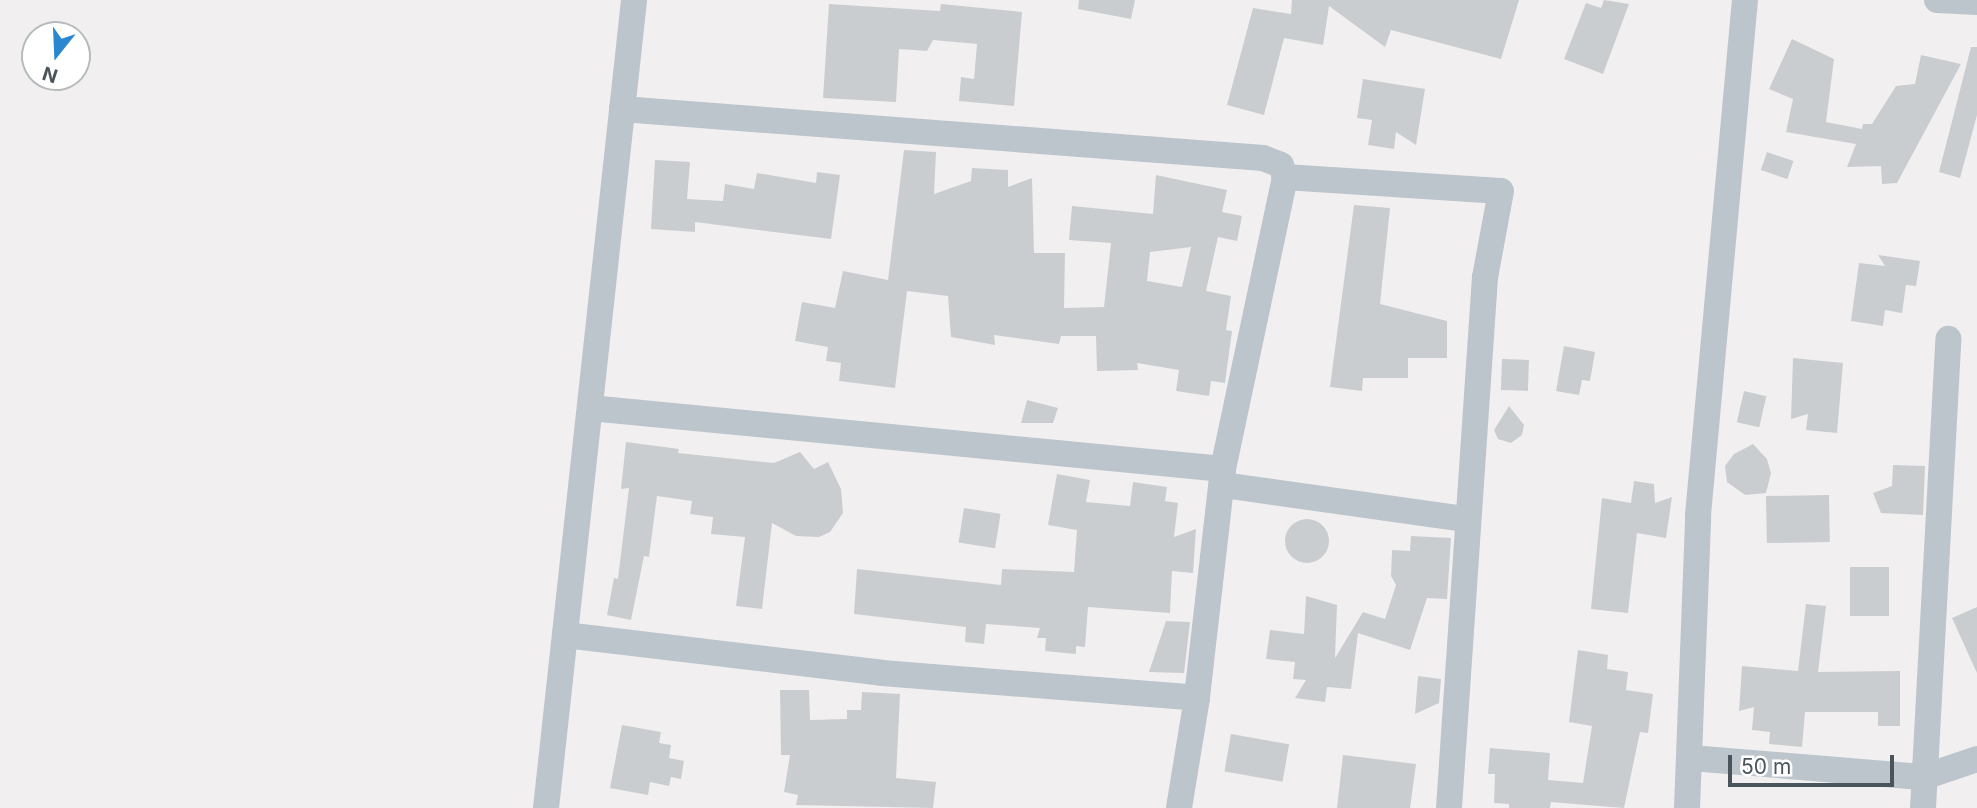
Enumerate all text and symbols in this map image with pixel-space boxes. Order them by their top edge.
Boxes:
north arrow [21,21,91,91]
text: N [40,61,60,88]
scale bar [1732,742,1898,786]
text: 50 m [1741,754,1791,779]

